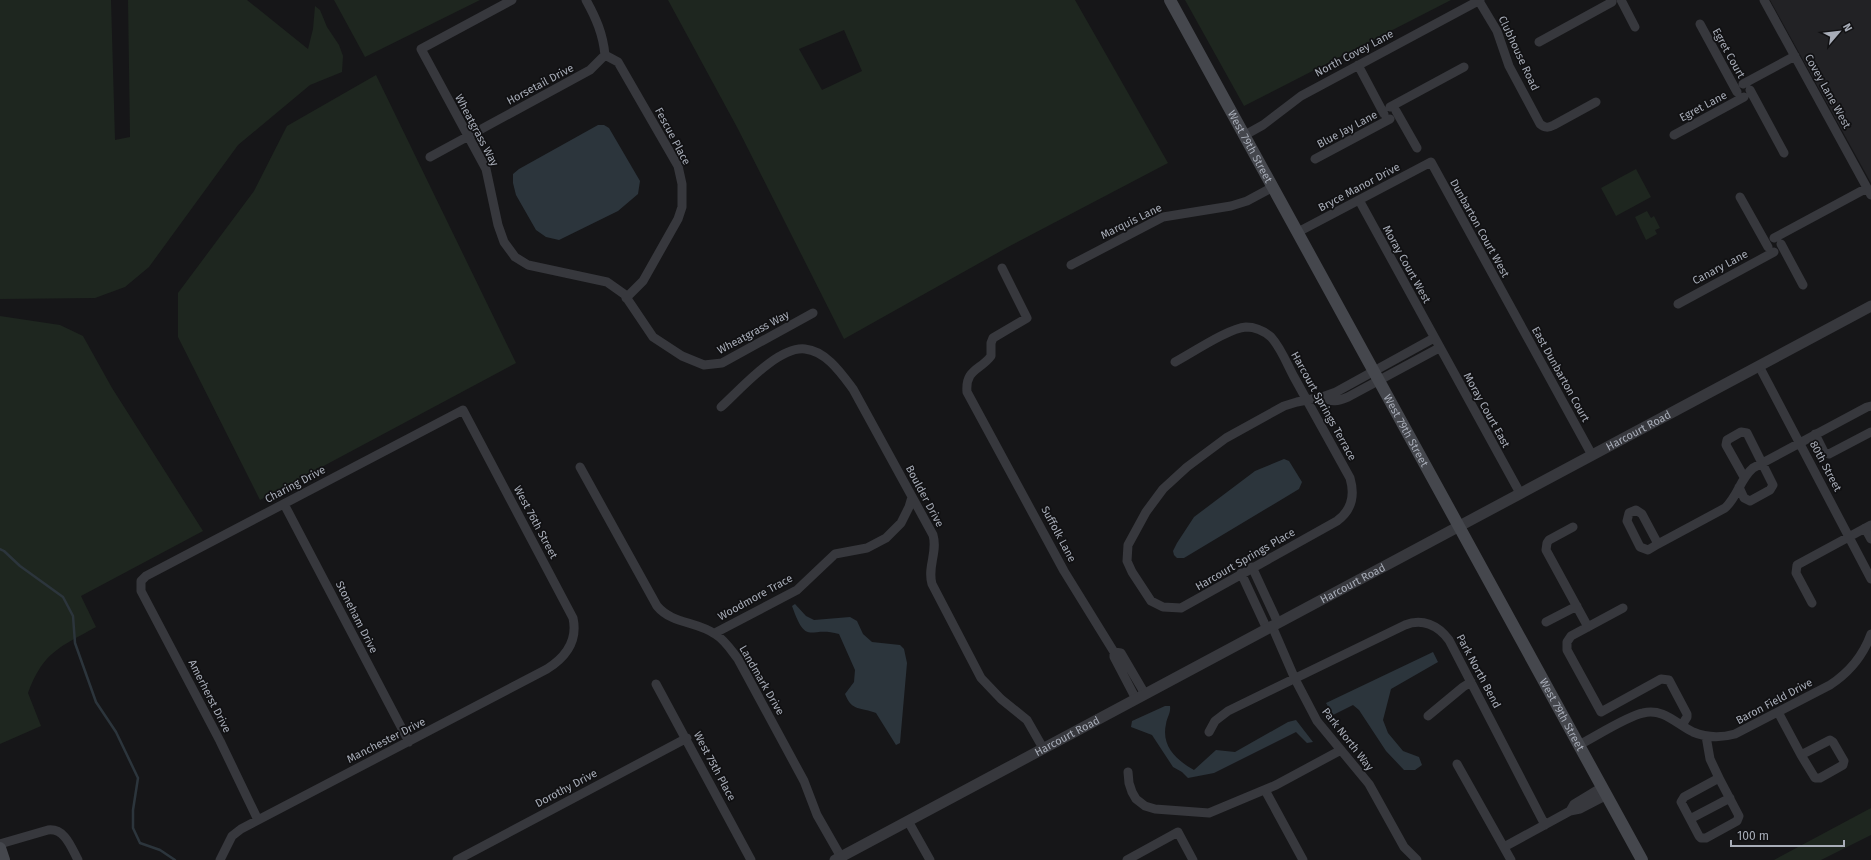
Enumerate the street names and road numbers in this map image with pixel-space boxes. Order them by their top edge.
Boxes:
street label: Clubhouse Road [1496,14,1542,93]
street label: Egret Court [1710,26,1748,81]
street label: North Covey Lane [1313,27,1396,80]
street label: Covey Lane West [1802,52,1853,131]
street label: Horsetail Drive [505,61,576,108]
street label: Egret Lane [1677,88,1729,124]
street label: Wheatgrass Way [452,92,501,169]
street label: Fescue Place [652,105,693,167]
street label: West 79th Street [1225,108,1275,185]
street label: Blue Jay Lane [1315,108,1380,151]
street label: Bryce Manor Drive [1316,160,1402,214]
street label: Dunbarton Court West [1447,177,1512,280]
street label: Marquis Lane [1099,201,1164,242]
street label: Moray Court West [1380,223,1433,305]
street label: Canary Lane [1690,247,1750,287]
street label: Wheatgrass Way [715,308,792,357]
street label: East Dunbarton Court [1529,324,1592,424]
street label: Harcourt Springs Terrace [1288,349,1359,463]
street label: Moray Court East [1461,371,1513,450]
street label: West 79th Street [1381,392,1431,469]
street label: Harcourt Road [1604,408,1673,454]
street label: 80th Street [1807,439,1844,494]
street label: Charing Drive [263,463,328,506]
street label: Boulder Drive [903,463,946,529]
street label: West 76th Street [511,484,560,561]
street label: Suffolk Lane [1038,504,1079,565]
street label: Harcourt Springs Place [1193,526,1297,593]
street label: Harcourt Road [1318,561,1388,606]
street label: Woodmore Trace [716,572,795,623]
street label: Stoneham Drive [333,579,380,655]
street label: Park North Bend [1454,632,1503,710]
street label: Landmark Drive [736,643,787,717]
street label: Amerherst Drive [186,657,234,735]
street label: West 79th Street [1537,676,1587,753]
street label: Baron Field Drive [1734,676,1815,727]
street label: Park North Way [1319,705,1377,774]
street label: Harcourt Road [1032,714,1102,759]
street label: Manchester Drive [345,715,428,766]
street label: West 75th Place [691,729,738,803]
street label: Dorothy Drive [533,767,599,810]

